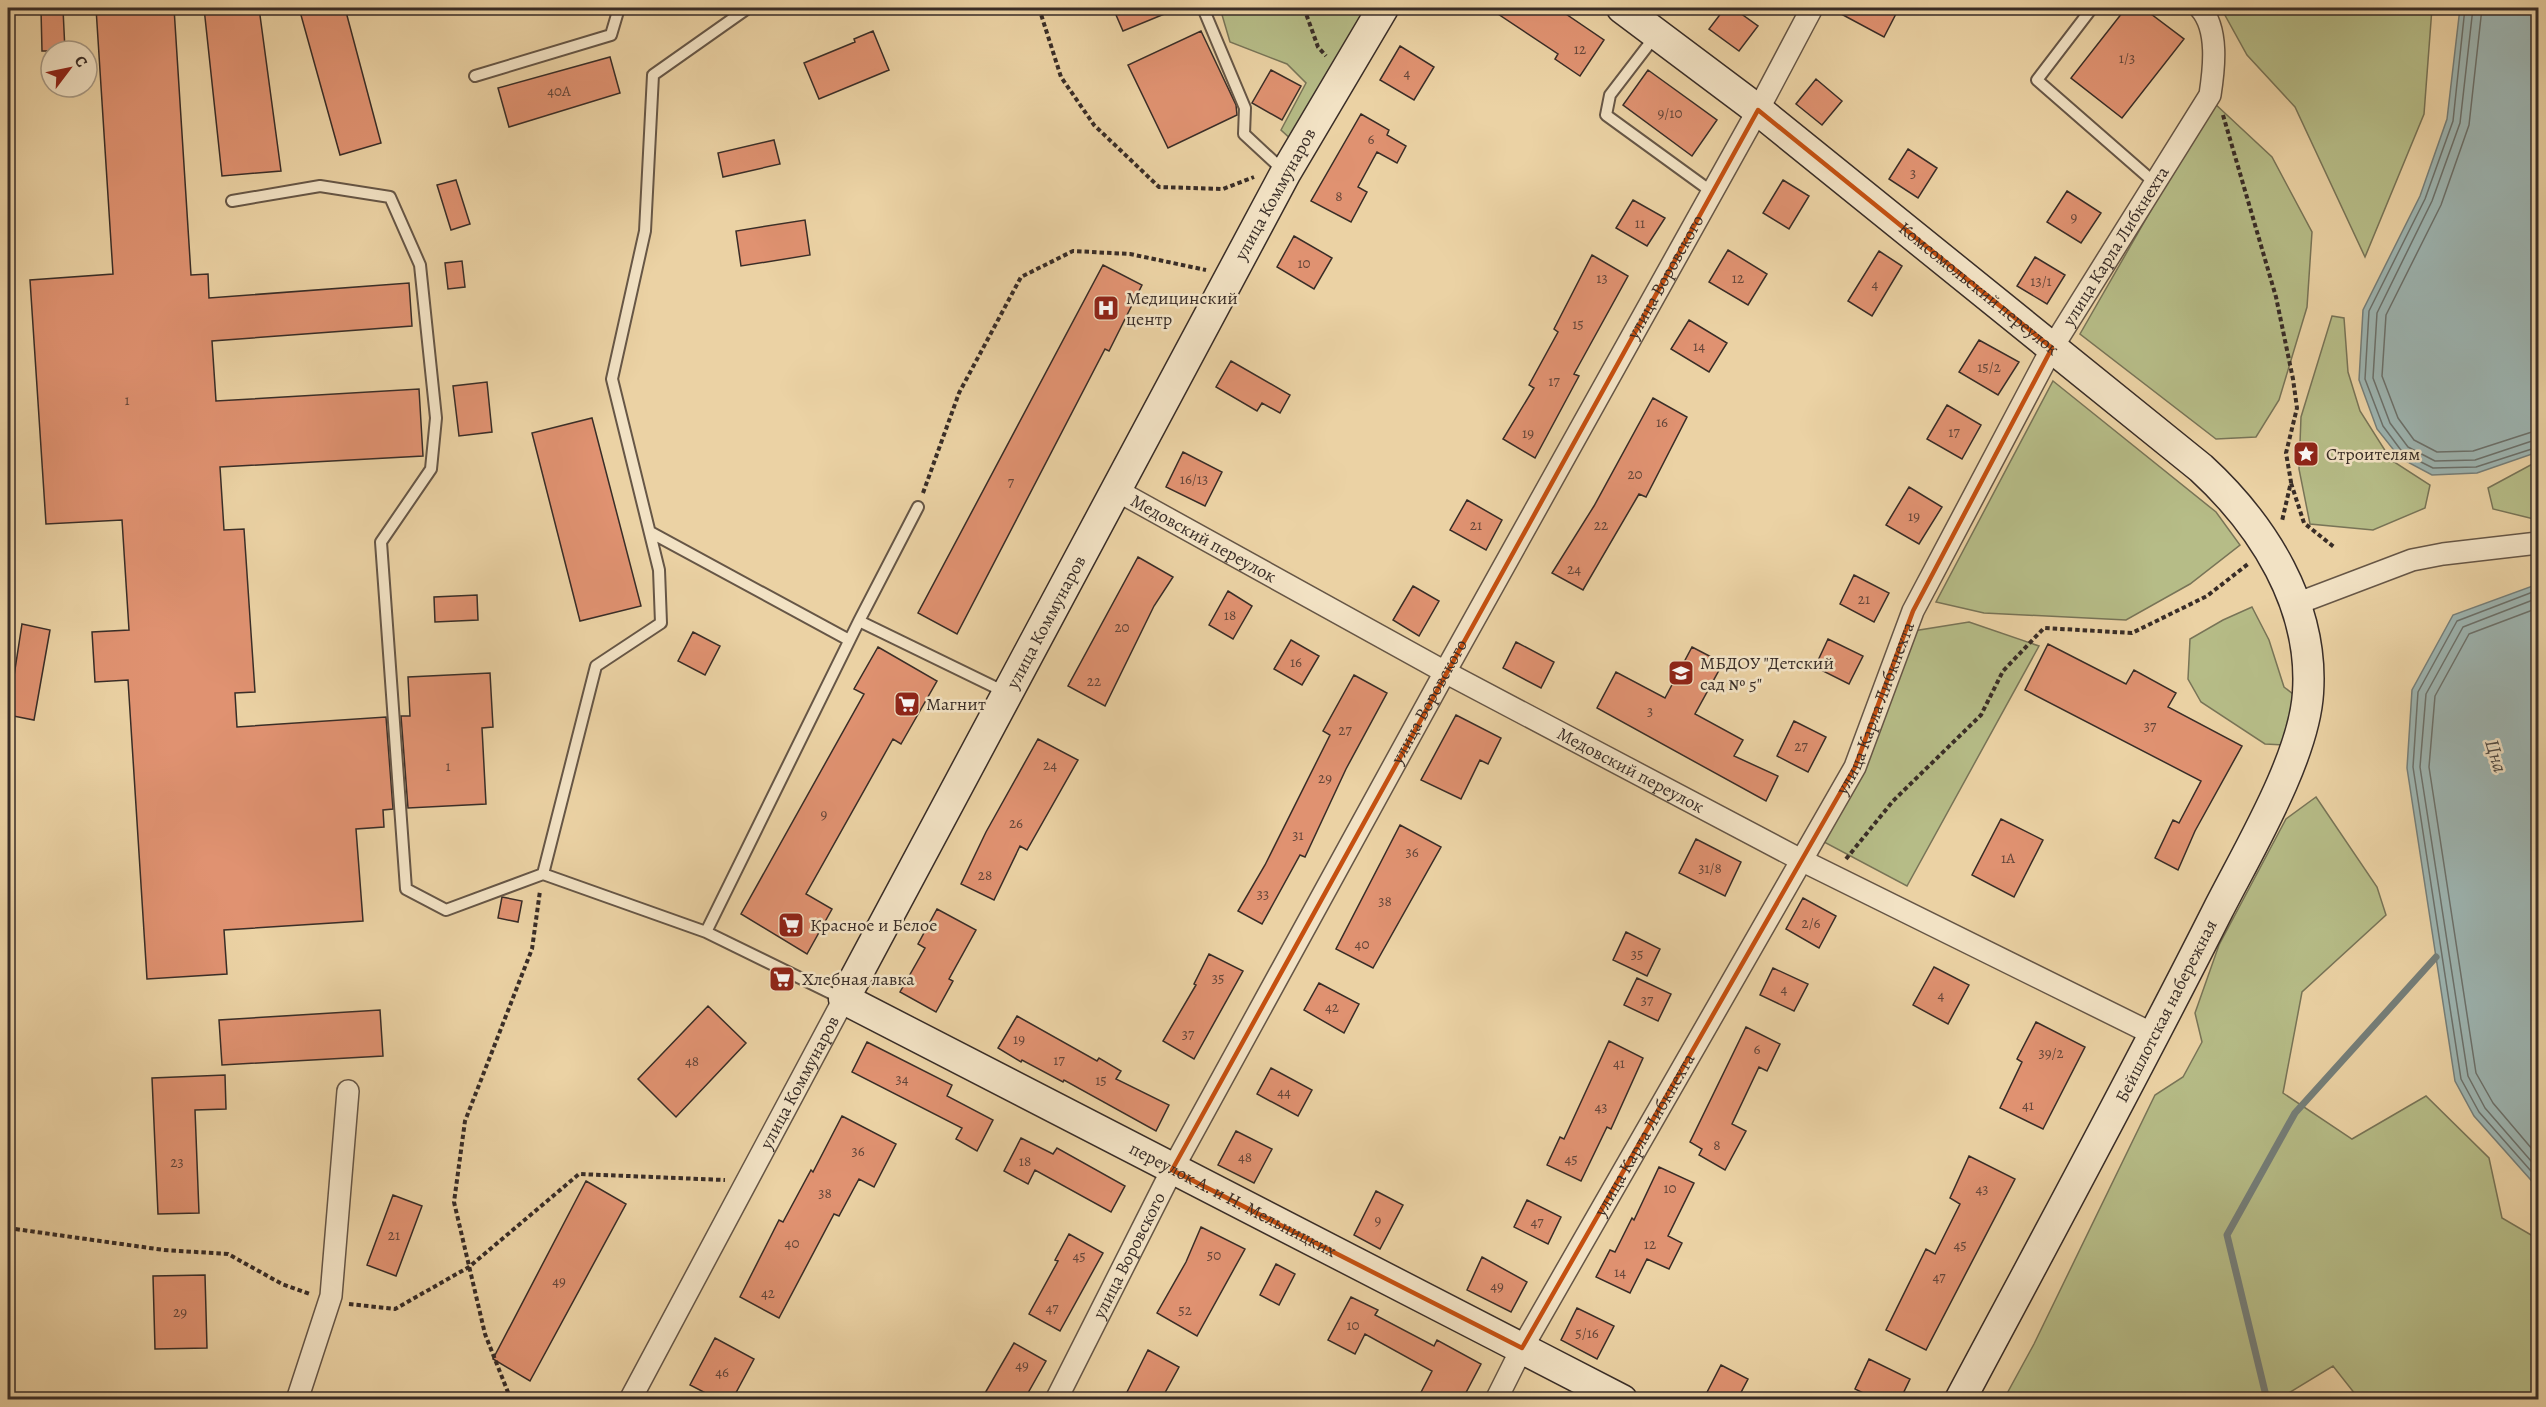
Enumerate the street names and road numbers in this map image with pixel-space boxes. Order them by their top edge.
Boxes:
street label: улица Коммунаров [1228,124,1321,265]
street label: улица Карла Либкнехта [2056,161,2175,331]
street label: улица Воровского [1620,210,1709,344]
street label: Комсомольский переулок [1893,216,2064,361]
street label: Медовский переулок [1126,488,1281,588]
street label: улица Коммунаров [1000,551,1091,694]
street label: улица Карла Либкнехта [1829,618,1920,800]
street label: улица Воровского [1384,635,1473,769]
street label: Медовский переулок [1553,721,1708,819]
street label: Бейшлотская набережная [2109,915,2223,1107]
street label: улица Коммунаров [754,1012,845,1154]
street label: улица Карла Либкнехта [1588,1048,1701,1221]
street label: переулок А. и Н. Мельницких [1125,1136,1341,1263]
street label: улица Воровского [1087,1188,1171,1324]

